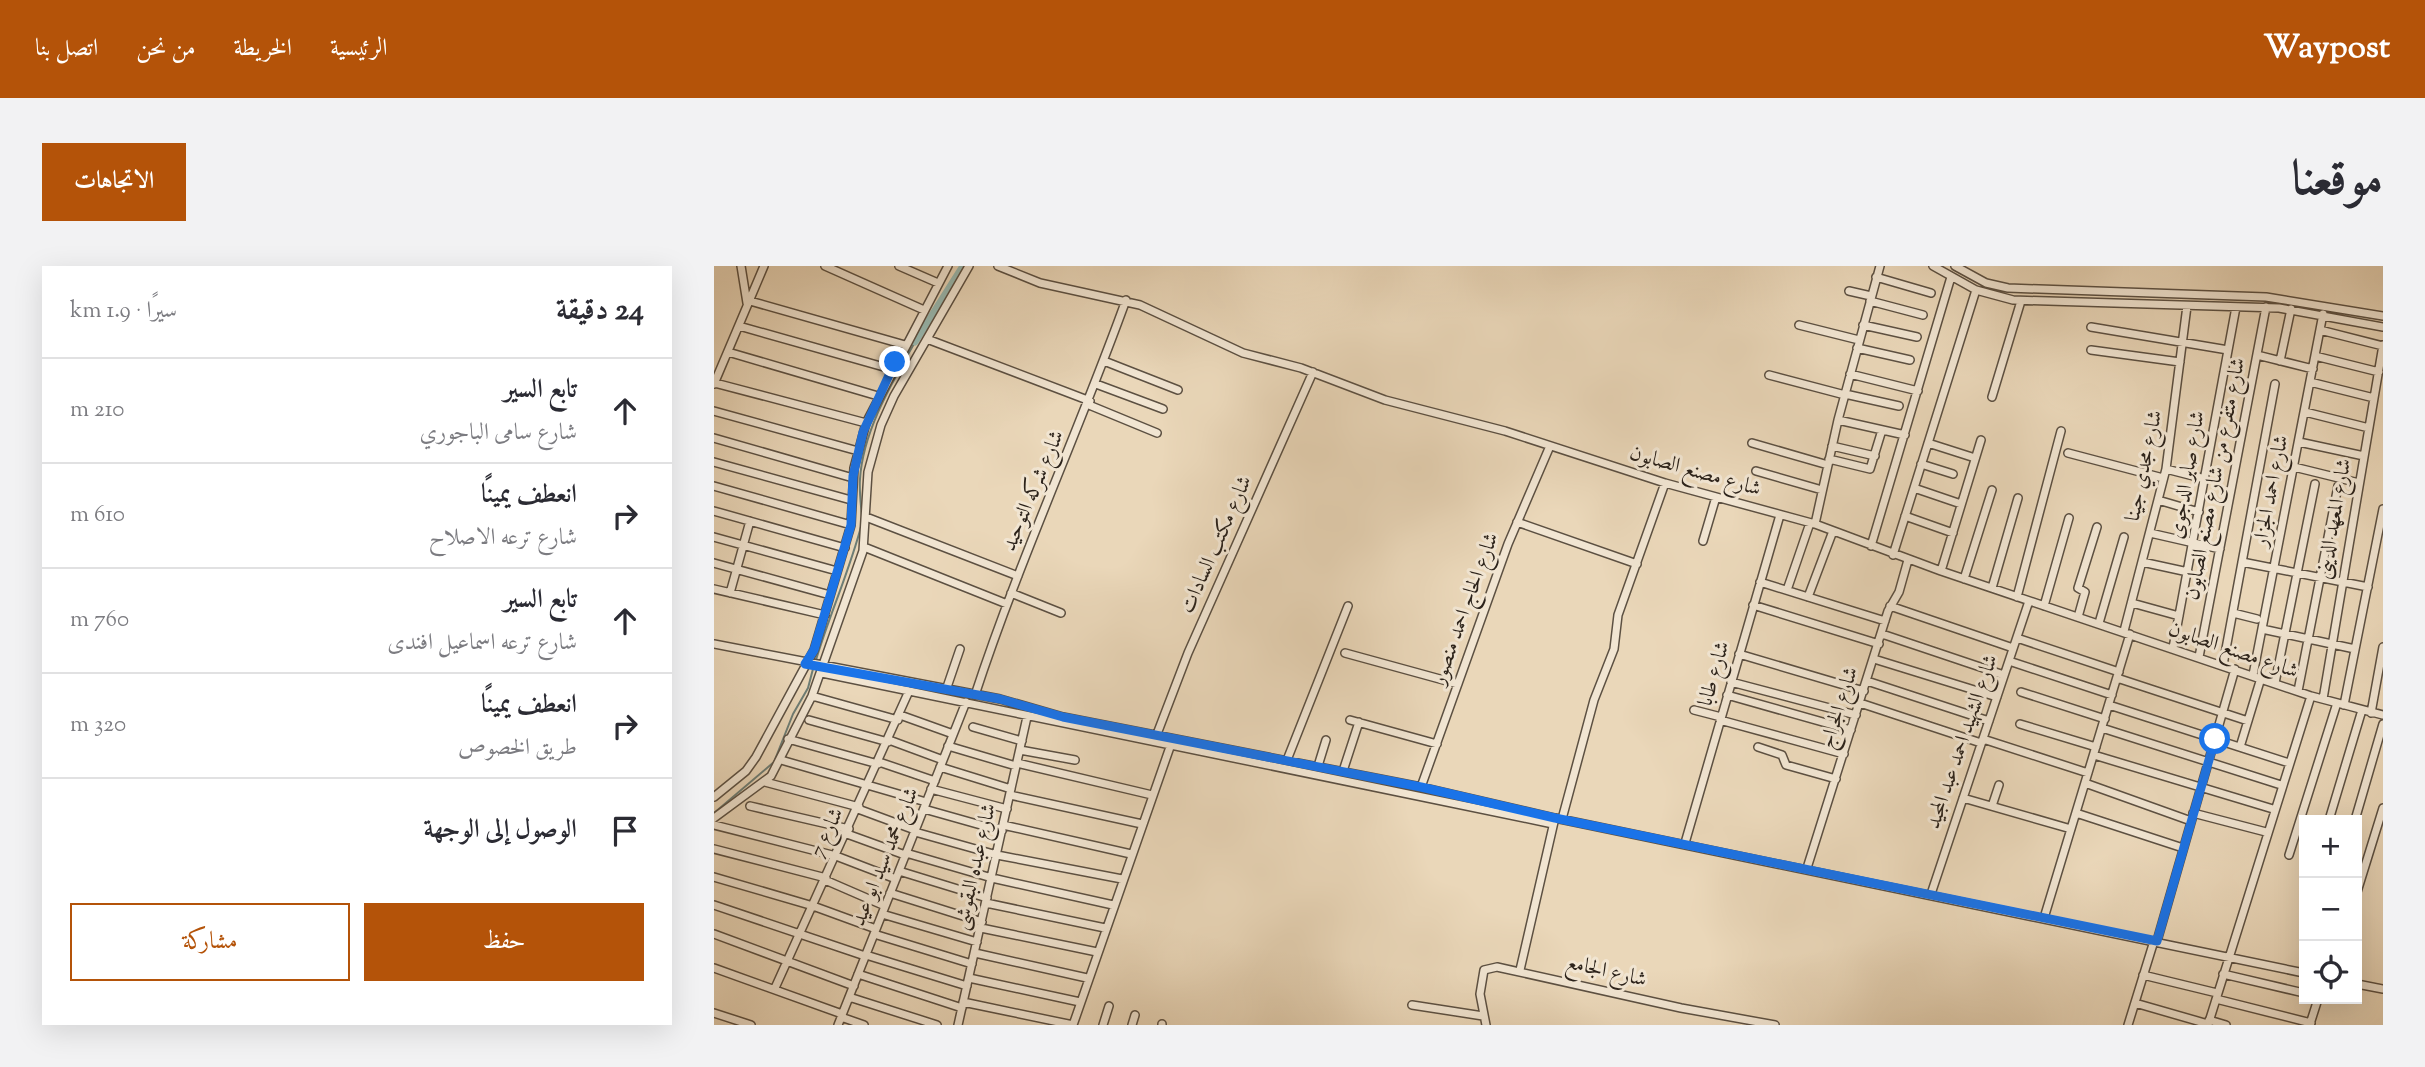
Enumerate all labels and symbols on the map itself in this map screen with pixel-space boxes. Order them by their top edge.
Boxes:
route end [879,346,910,377]
street label: شارع متفرع من شارع مصنع الصابون [2178,355,2256,603]
street label: شارع مجدي جينا [2119,408,2172,525]
street label: شارع صابر الدجوى [2162,409,2215,542]
street label: شارع شركه التوحيد [995,426,1074,556]
street label: شارع احمد الجزار [2246,433,2299,552]
street label: شارع مصنع الصابون [1625,439,1764,507]
street label: شارع المعهد الدينى [2310,456,2361,582]
street label: شارع مكتب السادات [1173,471,1262,619]
street label: شارع الحاج احمد منصور [1424,529,1509,692]
street label: شارع مصنع الصابون [2163,615,2302,689]
street label: شارع طابا [1691,638,1740,710]
street label: شارع الشهيد احمد عبد المجيد [1919,651,2008,834]
street label: شارع الجراج [1813,663,1869,753]
route start [2199,723,2230,754]
street label: شارع محمد سيد ابو عيد [844,783,928,931]
street label: شارع عبده البقوشى [947,801,1006,934]
street label: شارع 7 [804,803,853,863]
street label: شارع الجامع [1562,948,1649,998]

